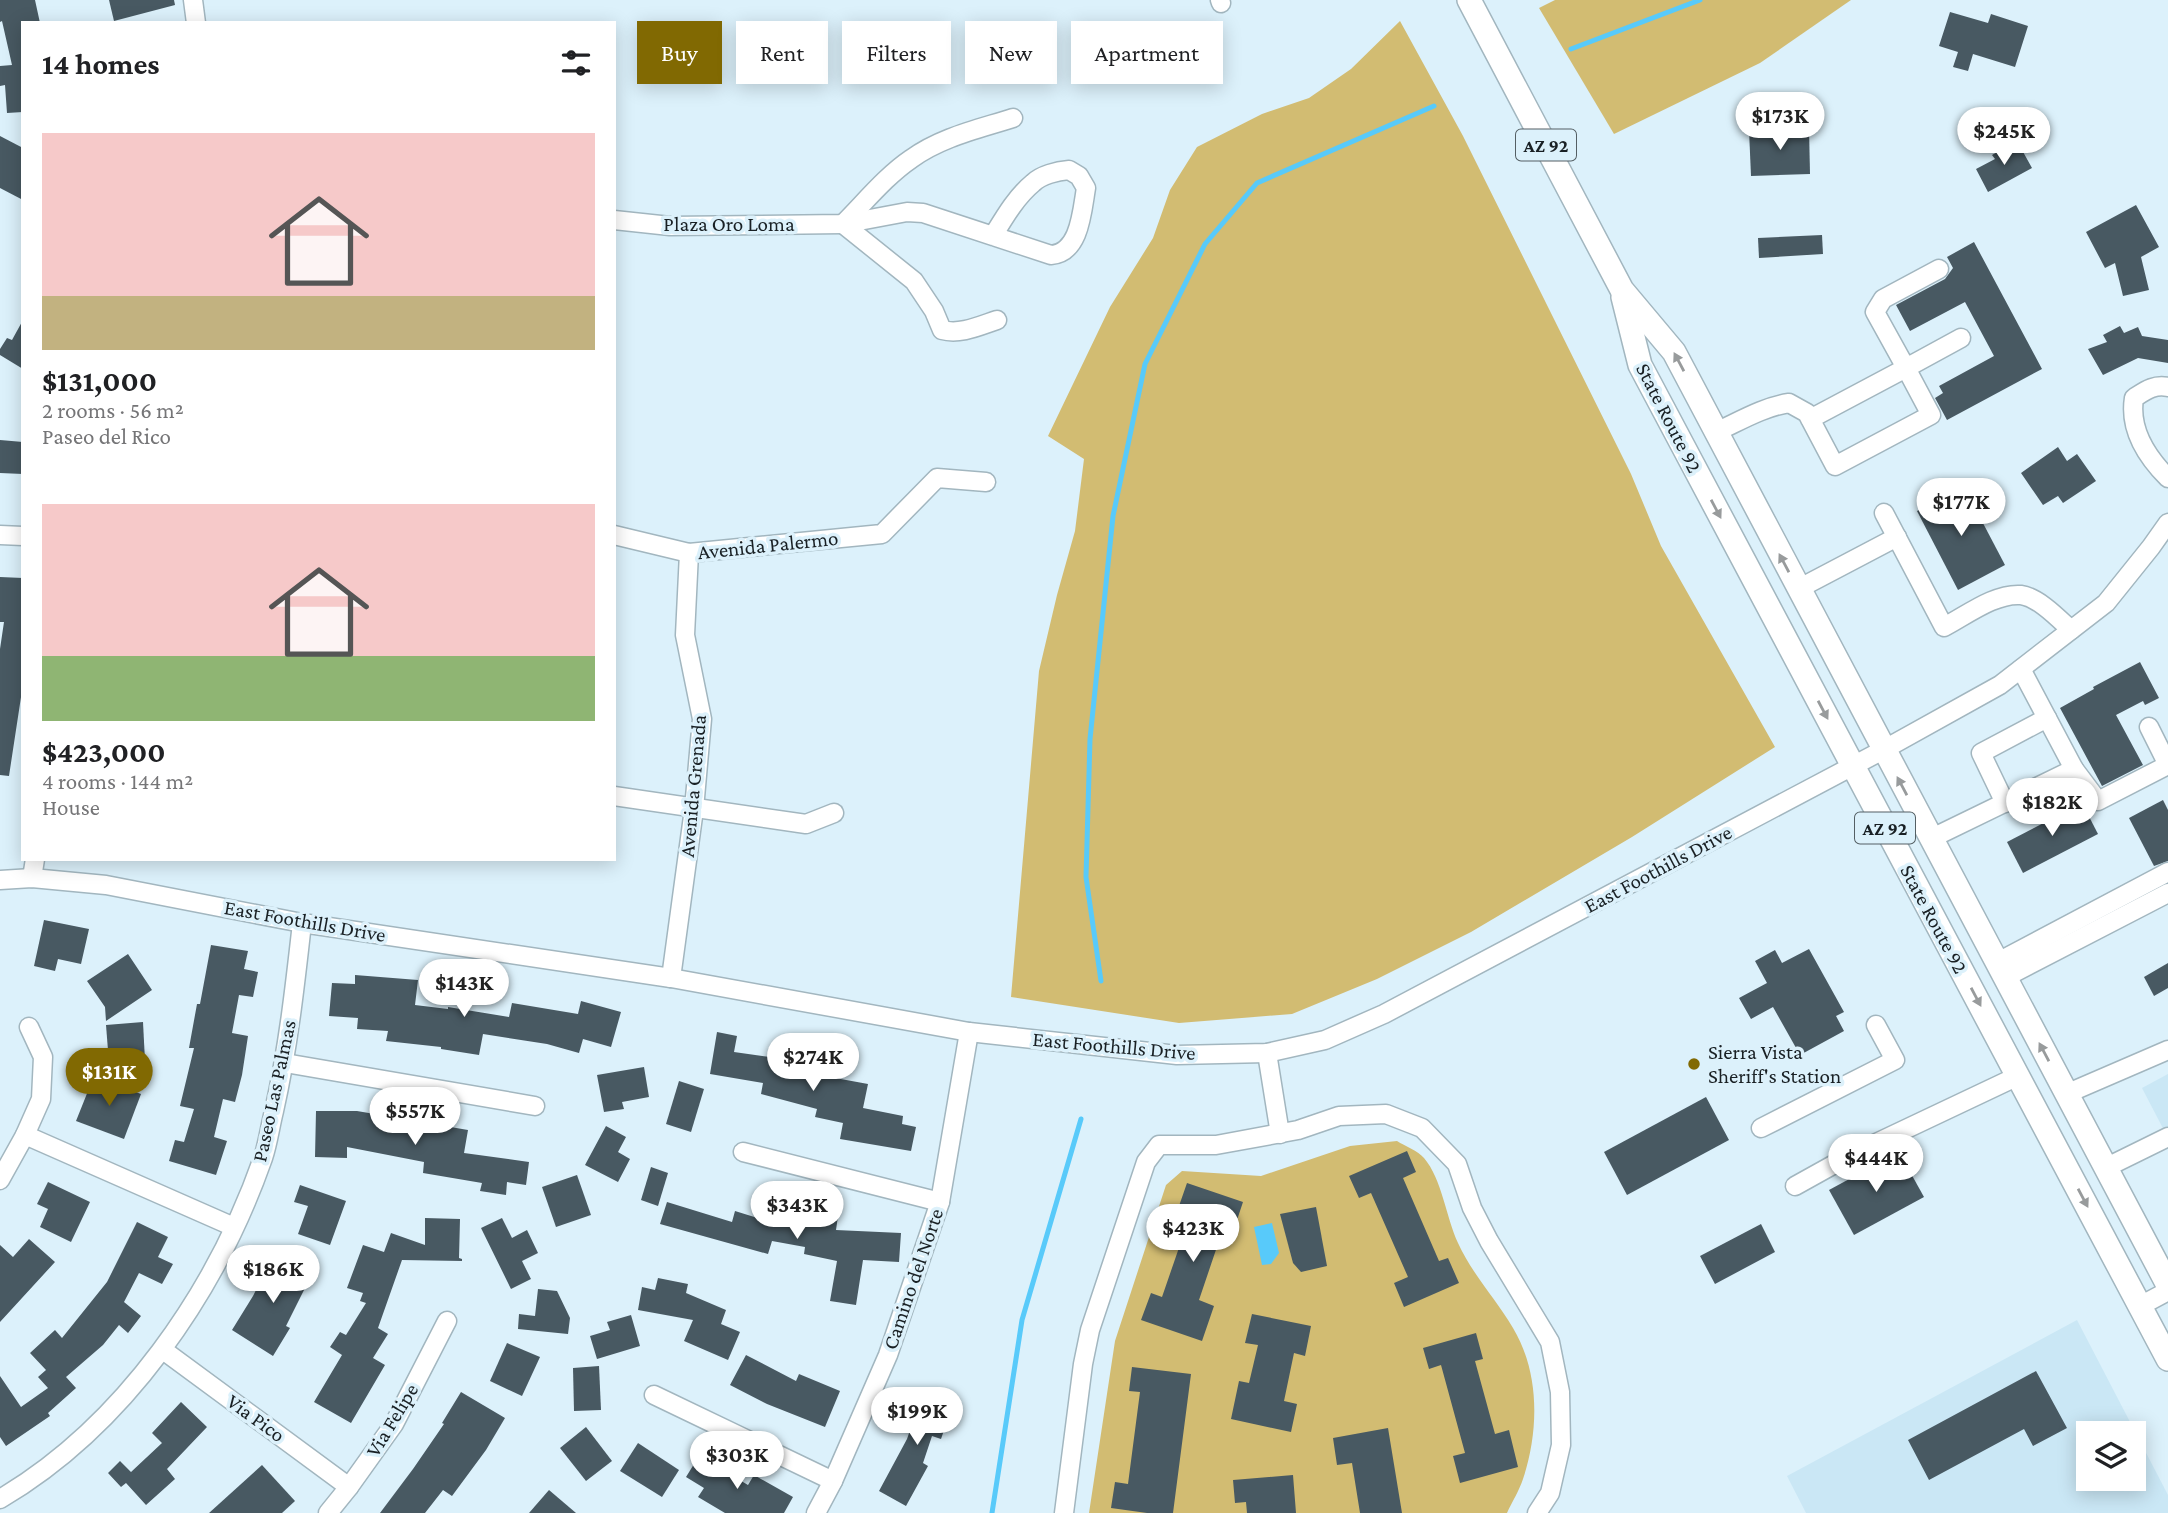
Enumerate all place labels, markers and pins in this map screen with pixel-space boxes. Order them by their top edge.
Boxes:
pin: $173K [1731,92,1829,152]
pin: $245K [1955,108,2053,167]
pin: $177K [1912,478,2010,538]
pin: $182K [2003,778,2101,838]
pin: $143K [415,960,513,1019]
pin: $274K [764,1034,862,1093]
place label: Sierra Vista Sheriff's Station [1708,1040,1841,1088]
pin: $131K [60,1048,158,1108]
marker: Sierra Vista Sheriff's Station [1686,1056,1702,1072]
pin: $557K [366,1088,464,1147]
pin: $444K [1827,1134,1925,1194]
pin: $343K [748,1182,846,1241]
pin: $423K [1144,1204,1242,1264]
pin: $186K [224,1246,322,1305]
pin: $199K [868,1388,966,1447]
pin: $303K [688,1432,786,1491]

